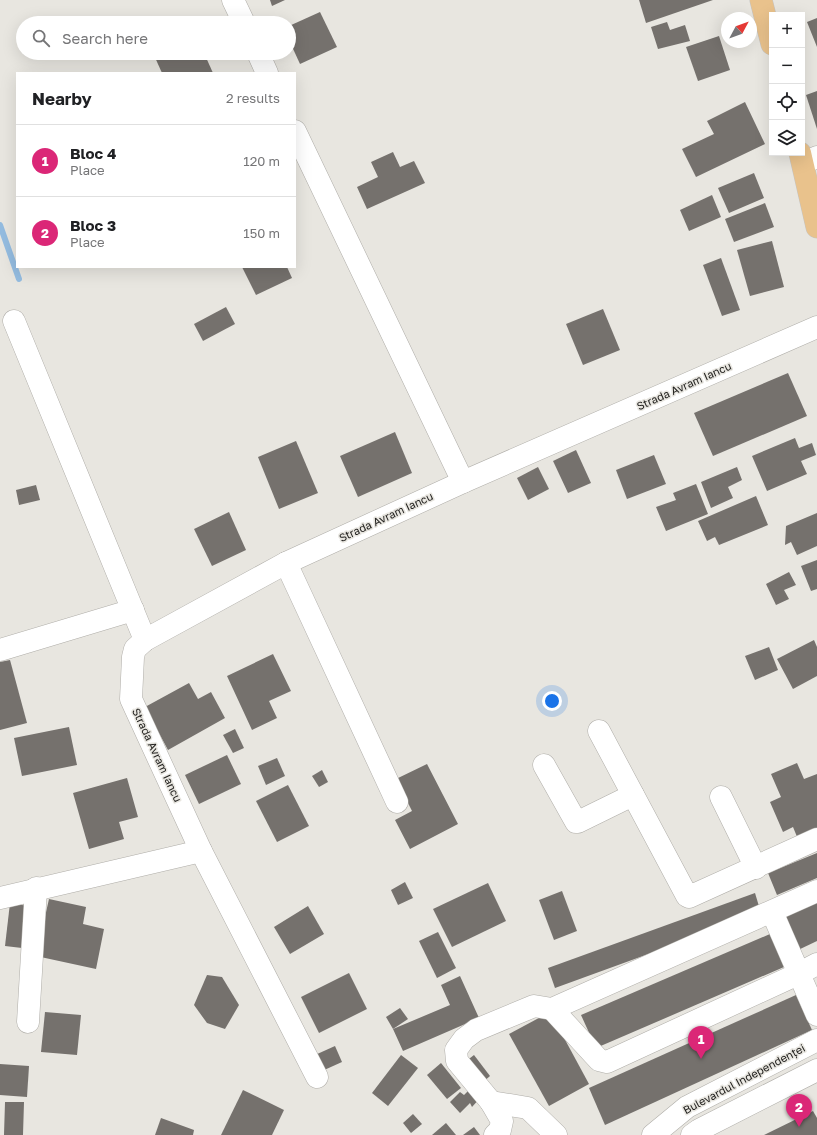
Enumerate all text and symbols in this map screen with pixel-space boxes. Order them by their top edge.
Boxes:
north arrow [721,12,757,48]
map controls [769,12,805,156]
button: + [769,12,805,48]
search box [16,16,296,60]
icon: search [30,27,52,49]
text: Search here [62,29,148,47]
button: − [769,48,805,84]
button: locate [769,84,805,120]
text: Nearby [32,88,92,109]
text: 2 results [226,90,280,106]
button: layers [769,120,805,156]
text: Bloc 4 [70,144,116,162]
text: 1 [42,153,48,169]
text: 120 m [243,153,280,169]
text: Place [70,162,105,178]
text: Bloc 3 [70,216,116,234]
text: 2 [41,225,49,241]
text: 150 m [243,225,280,241]
text: Place [70,234,105,250]
street label: Strada Avram Iancu [634,359,733,412]
street label: Strada Avram Iancu [337,489,435,544]
your location [542,691,562,711]
street label: Strada Avram Iancu [130,706,185,804]
pin: 1 [688,1026,714,1059]
street label: Bulevardul Independenței [680,1041,808,1117]
pin: 2 [786,1094,812,1127]

